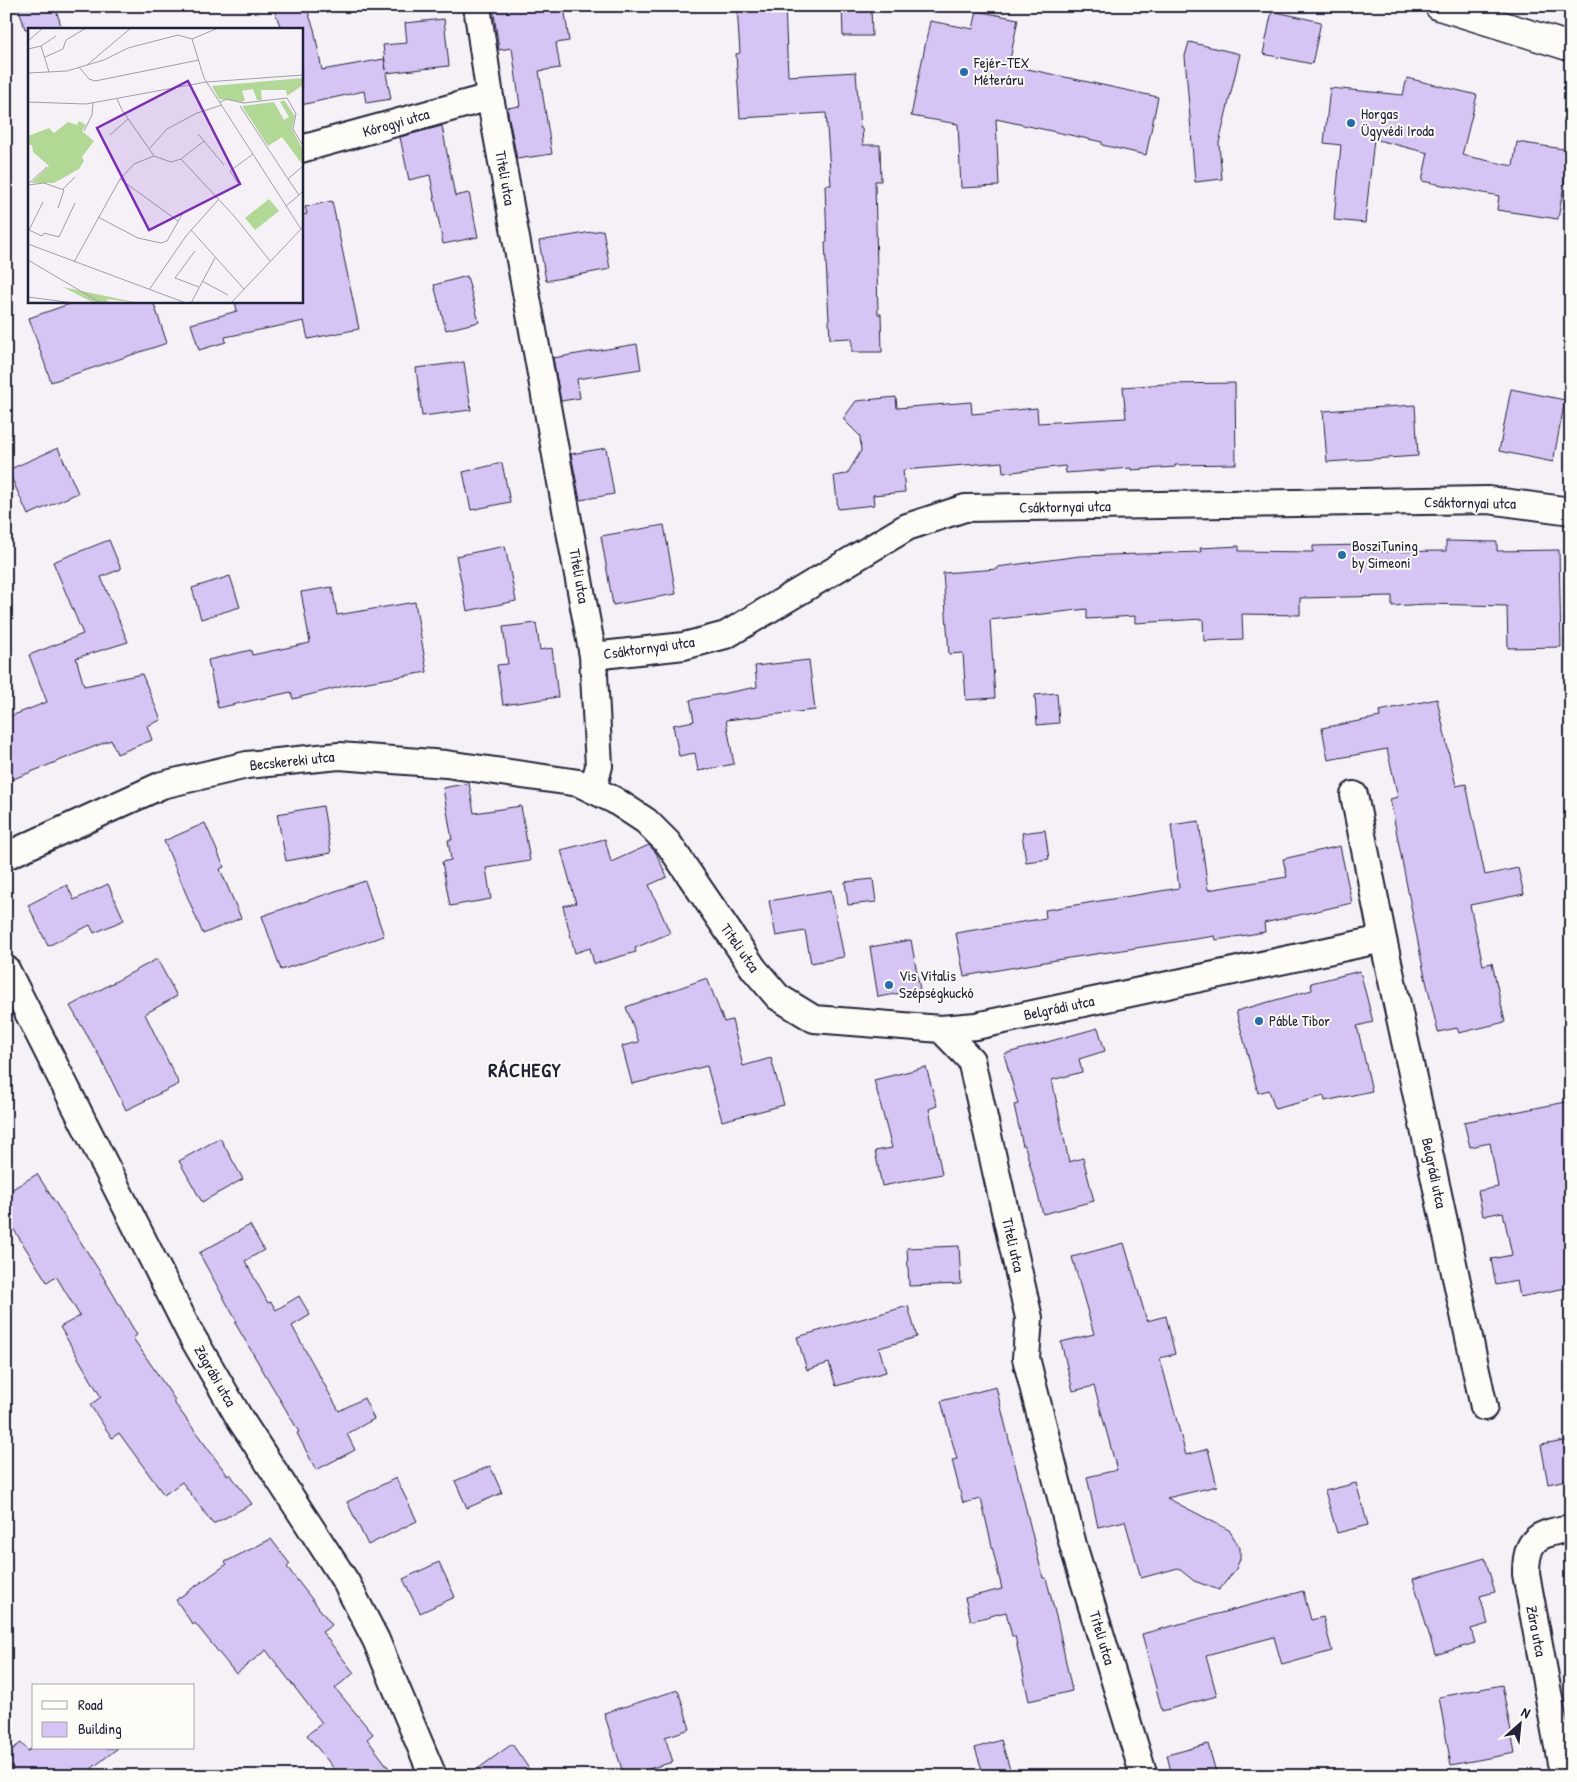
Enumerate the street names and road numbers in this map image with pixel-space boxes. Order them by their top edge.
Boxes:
street label: Kórogyi utca [360,103,432,142]
street label: Titeli utca [490,149,521,207]
street label: Csáktornyai utca [1424,491,1516,514]
street label: Csáktornyai utca [1019,495,1111,518]
street label: Titeli utca [564,547,595,605]
street label: Csáktornyai utca [602,631,696,664]
street label: Becskereki utca [249,746,335,775]
street label: Titeli utca [716,919,765,976]
street label: Belgrádi utca [1022,990,1096,1025]
street label: Belgrádi utca [1417,1136,1452,1210]
street label: Titeli utca [997,1216,1030,1274]
street label: Zágrábi utca [189,1341,242,1410]
street label: Zára utca [1521,1604,1552,1658]
street label: Titeli utca [1084,1608,1121,1667]

